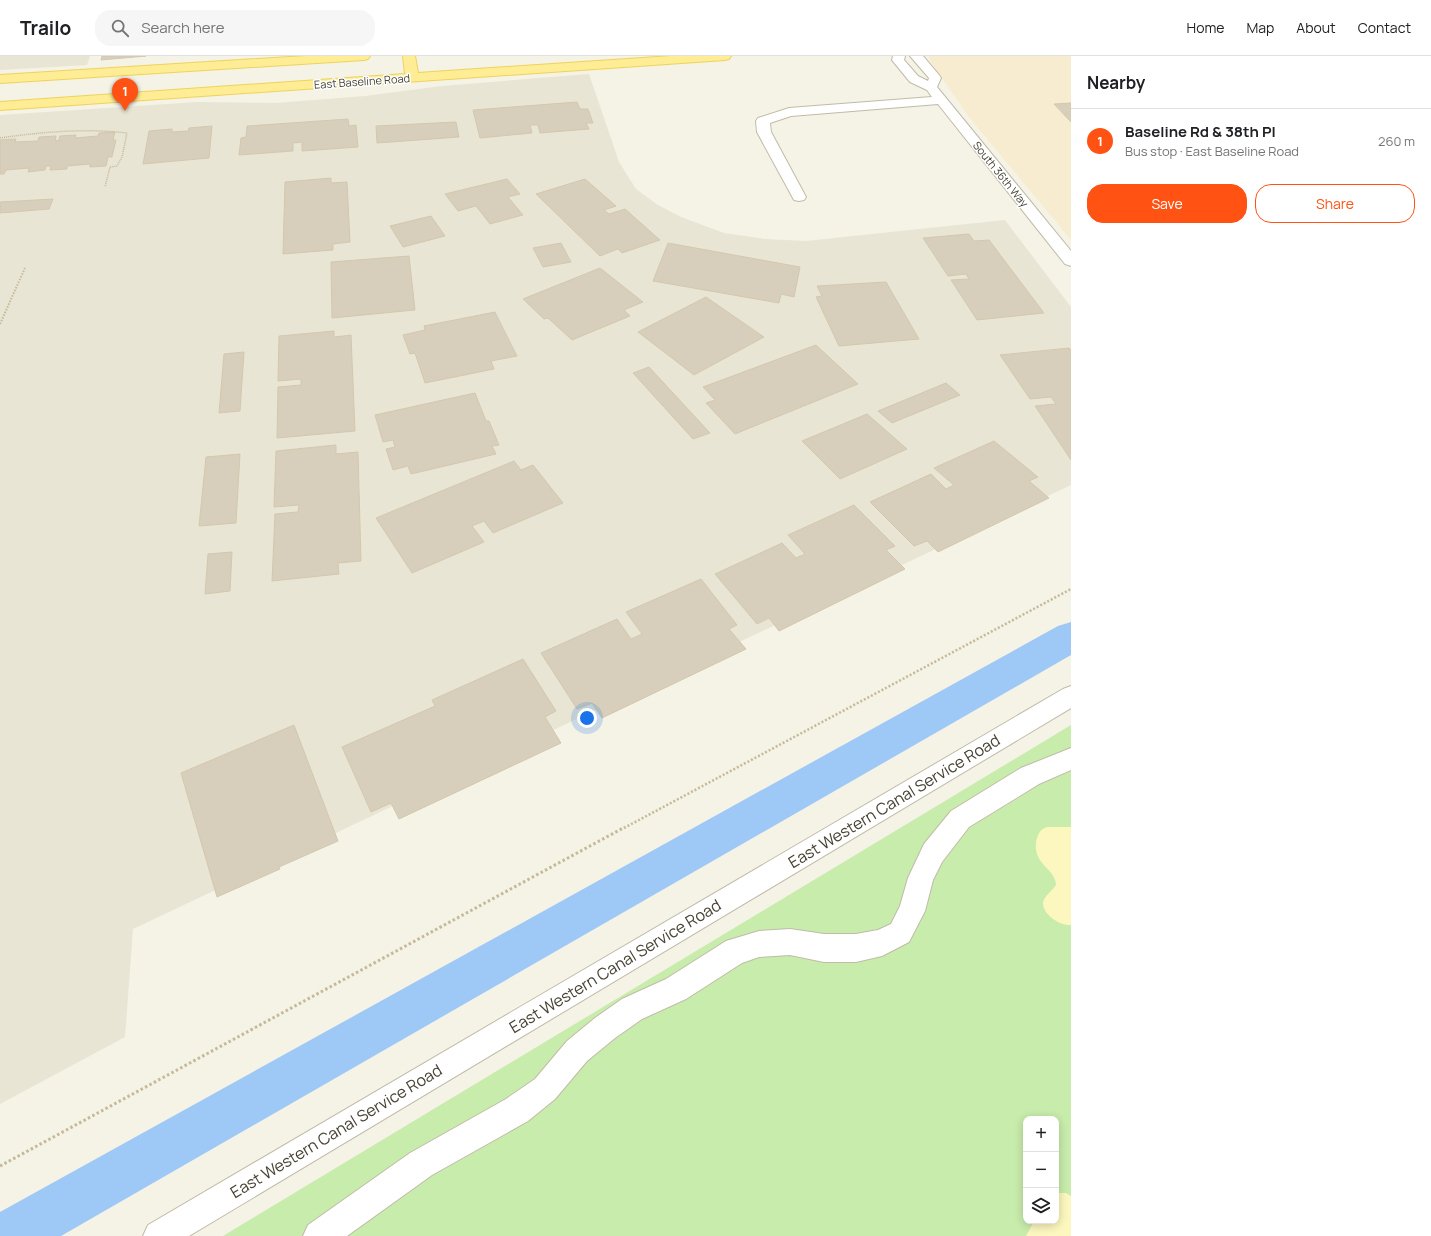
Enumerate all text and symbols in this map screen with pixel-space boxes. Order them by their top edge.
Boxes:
search box [95,10,375,46]
text: Trailo [20,15,71,41]
icon: search [109,17,131,39]
text: Search here [141,17,225,38]
text: Home [1187,18,1224,37]
text: Map [1246,18,1274,37]
text: About [1296,18,1336,37]
text: Contact [1358,18,1411,37]
street label: East Baseline Road [314,70,410,92]
text: Nearby [1087,71,1145,94]
pin: 1 [112,78,138,111]
text: Baseline Rd & 38th Pl [1125,121,1276,142]
text: 1 [1097,132,1103,150]
text: 260 m [1378,132,1415,150]
street label: South 36th Way [970,138,1032,210]
text: Bus stop · East Baseline Road [1125,142,1299,160]
button: Save [1087,184,1247,223]
button: Share [1255,184,1415,223]
your location [577,708,597,728]
street label: East Western Canal Service Road [784,729,1004,873]
street label: East Western Canal Service Road [505,894,725,1038]
street label: East Western Canal Service Road [226,1059,446,1203]
map controls [1023,1116,1059,1224]
button: + [1023,1116,1059,1152]
button: − [1023,1152,1059,1188]
button: layers [1023,1188,1059,1224]

